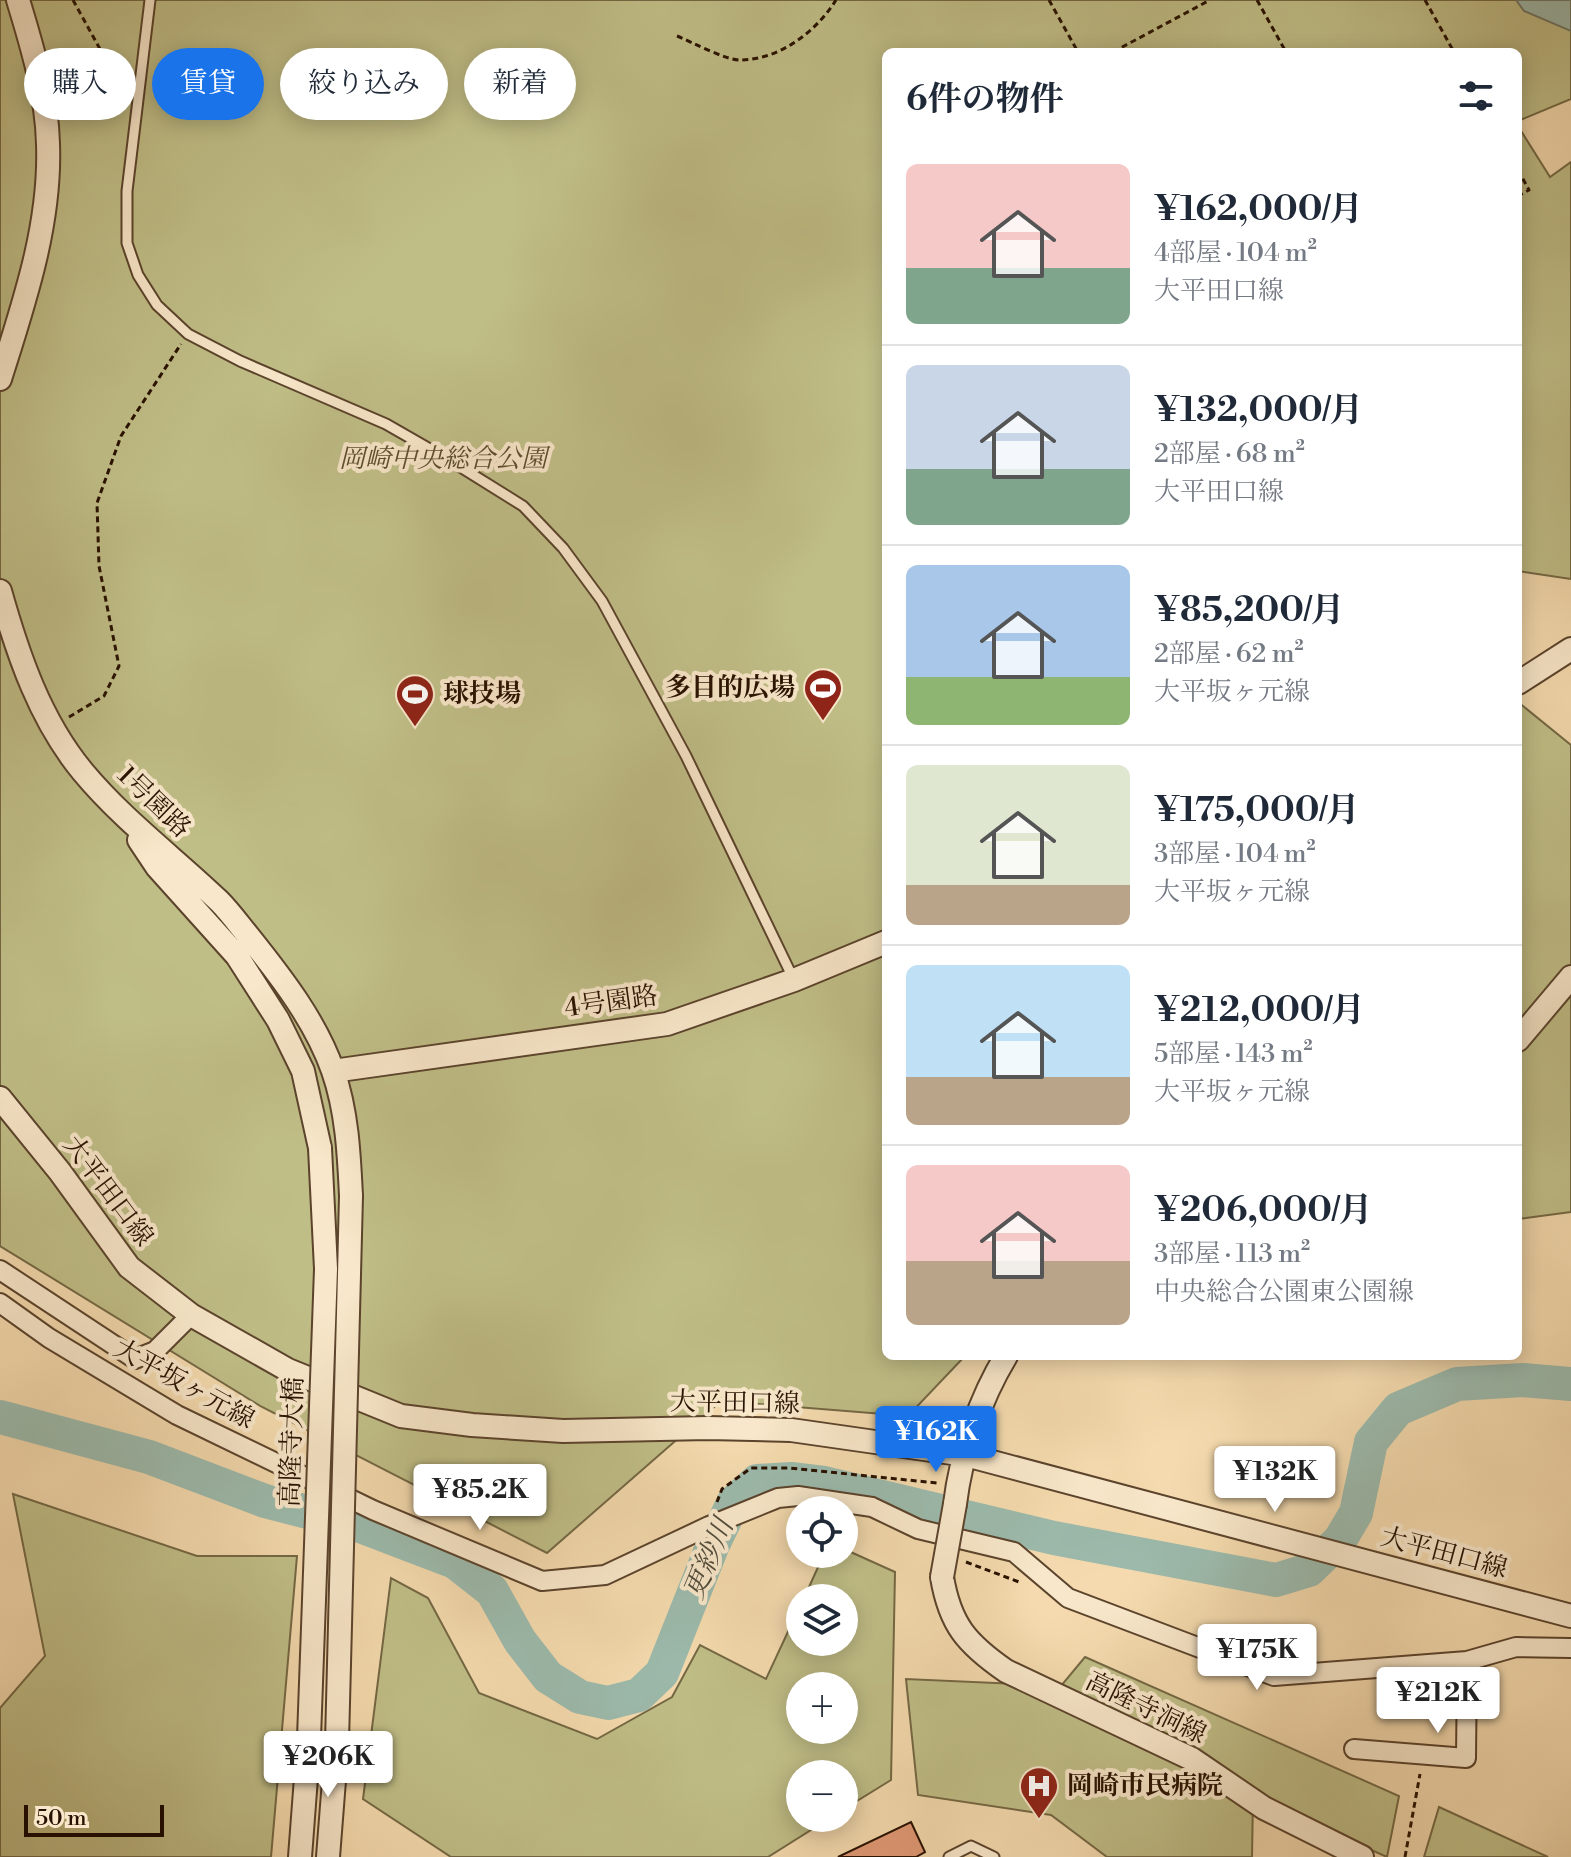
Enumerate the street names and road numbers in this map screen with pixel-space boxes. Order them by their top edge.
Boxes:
street label: 1号園路 [111,760,197,844]
street label: 4号園路 [562,980,660,1024]
street label: 大平田口線 [56,1129,160,1253]
street label: 大平坂ヶ元線 [108,1332,260,1436]
street label: 高隆寺大橋 [274,1376,310,1508]
street label: 大平田口線 [670,1386,800,1420]
street label: 大平田口線 [1377,1521,1511,1585]
street label: 高隆寺洞線 [1081,1665,1211,1751]

